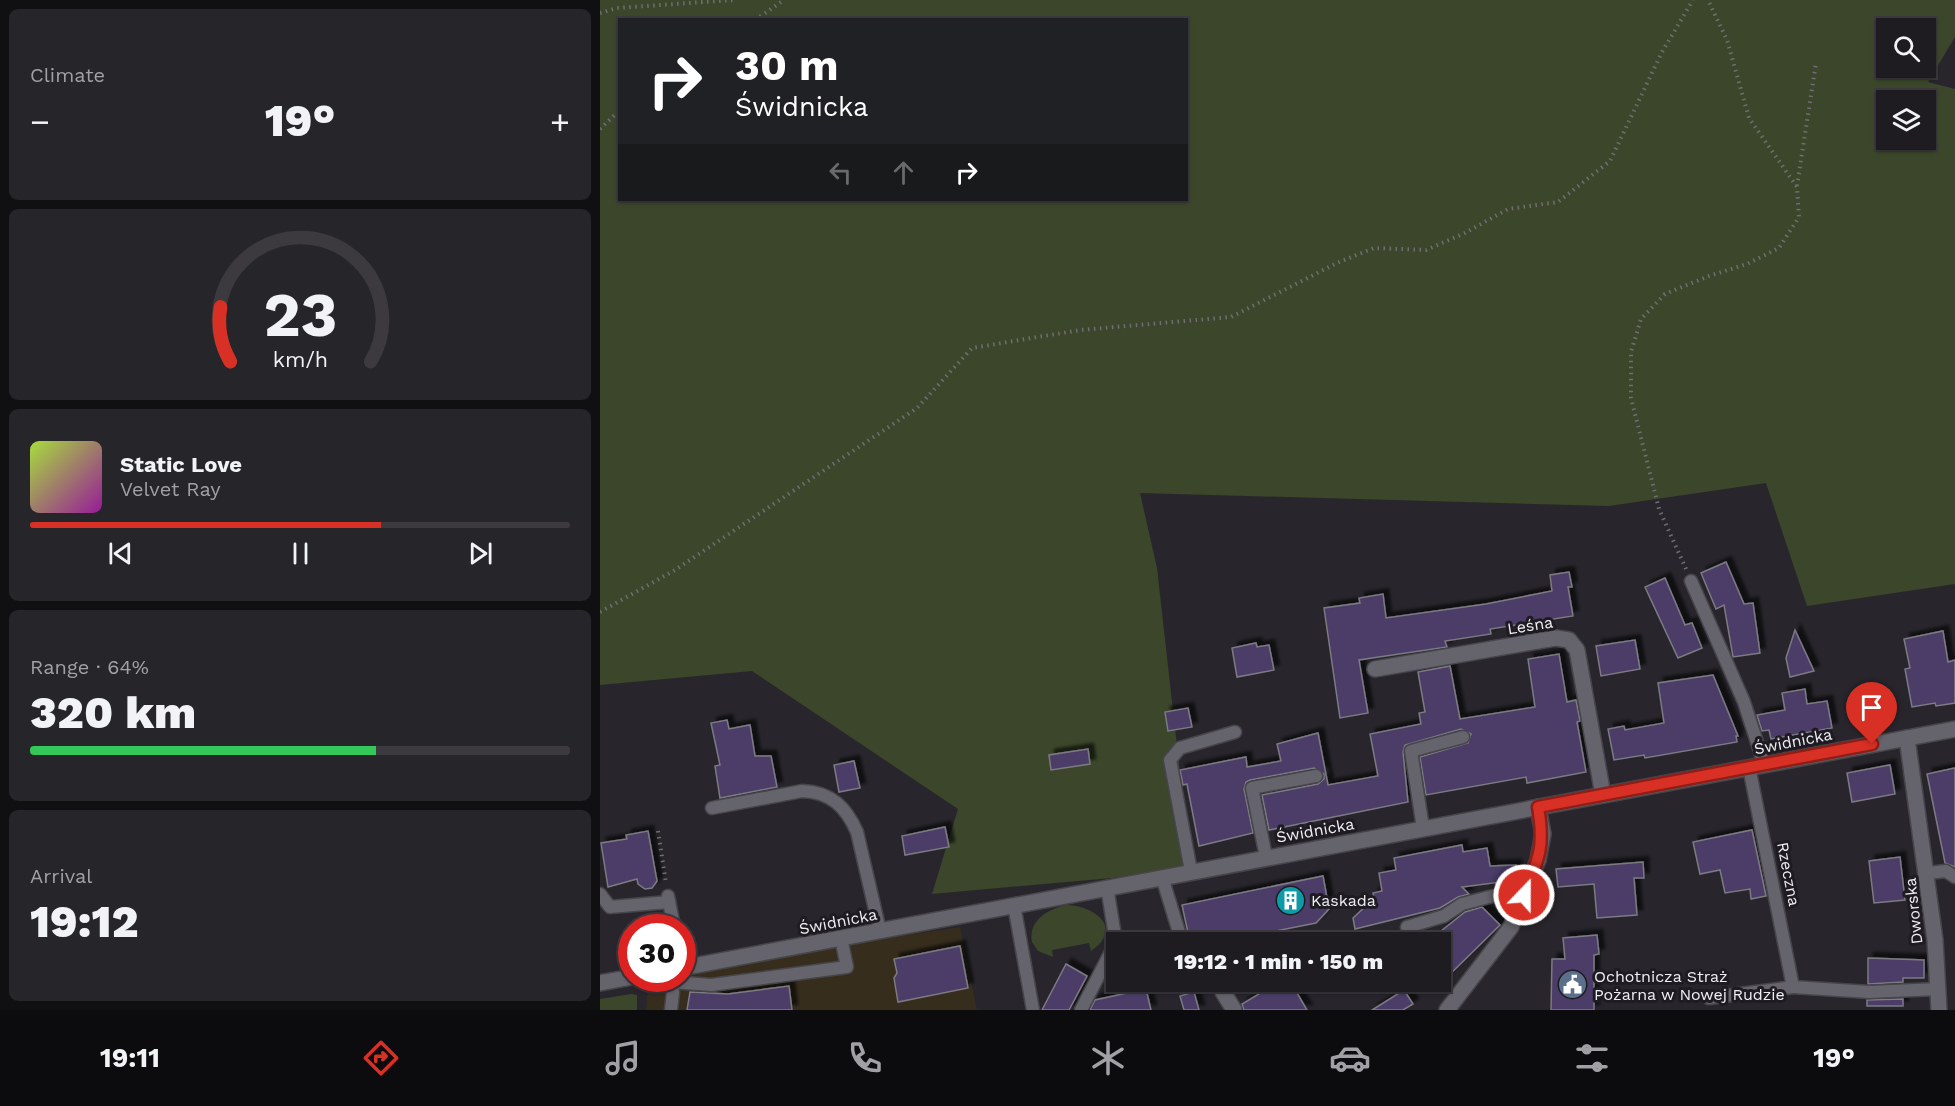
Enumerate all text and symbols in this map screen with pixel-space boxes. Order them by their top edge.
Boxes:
map controls [1876,18,1936,150]
button: search [1876,18,1936,78]
text: 30 m [735,41,839,90]
icon: right [636,42,714,120]
text: Climate [30,63,105,87]
button: layers [1876,90,1936,150]
text: Świdnicka [735,91,868,123]
text: 19° [265,94,335,147]
text: − [30,102,50,141]
text: + [550,102,570,141]
icon: left [824,156,857,189]
icon: ahead [887,156,920,189]
icon: right [950,156,983,189]
text: 23 [263,278,337,351]
text: km/h [272,347,328,372]
text: Static Love [120,452,242,477]
text: Velvet Ray [120,477,221,501]
icon: previous [104,537,137,570]
icon: pause [284,537,317,570]
icon: next [464,537,497,570]
street label: Leśna [1506,613,1554,638]
text: Range · 64% [30,655,149,679]
pin [1846,682,1897,744]
text: 320 km [30,686,196,739]
icon: arrive [1855,691,1888,724]
street label: Świdnicka [1753,725,1834,758]
street label: Świdnicka [1275,814,1356,847]
street label: Rzeczna [1773,840,1804,908]
position arrow [1492,863,1556,927]
text: Arrival [30,864,92,888]
street label: Dworska [1901,877,1926,945]
building icon: Kaskada [1274,884,1306,916]
place label: Kaskada [1311,891,1376,910]
text: 19:12 [30,895,139,948]
street label: Świdnicka [798,905,879,938]
speed limit sign: 30 [618,914,696,992]
text: 19:12 · 1 min · 150 m [1174,949,1383,974]
place label: Ochotnicza Straż Pożarna w Nowej Rudzie [1594,967,1785,1004]
public building icon: Ochotnicza Straż Pożarna w Nowej Rudzie [1557,969,1589,1001]
icon: directions [360,1037,402,1079]
icon: music [602,1037,644,1079]
icon: phone [844,1037,886,1079]
icon: climate [1087,1037,1129,1079]
icon: car [1329,1037,1371,1079]
icon: filters [1571,1037,1613,1079]
text: 19:11 [100,1042,160,1074]
text: 19° [1813,1042,1855,1074]

